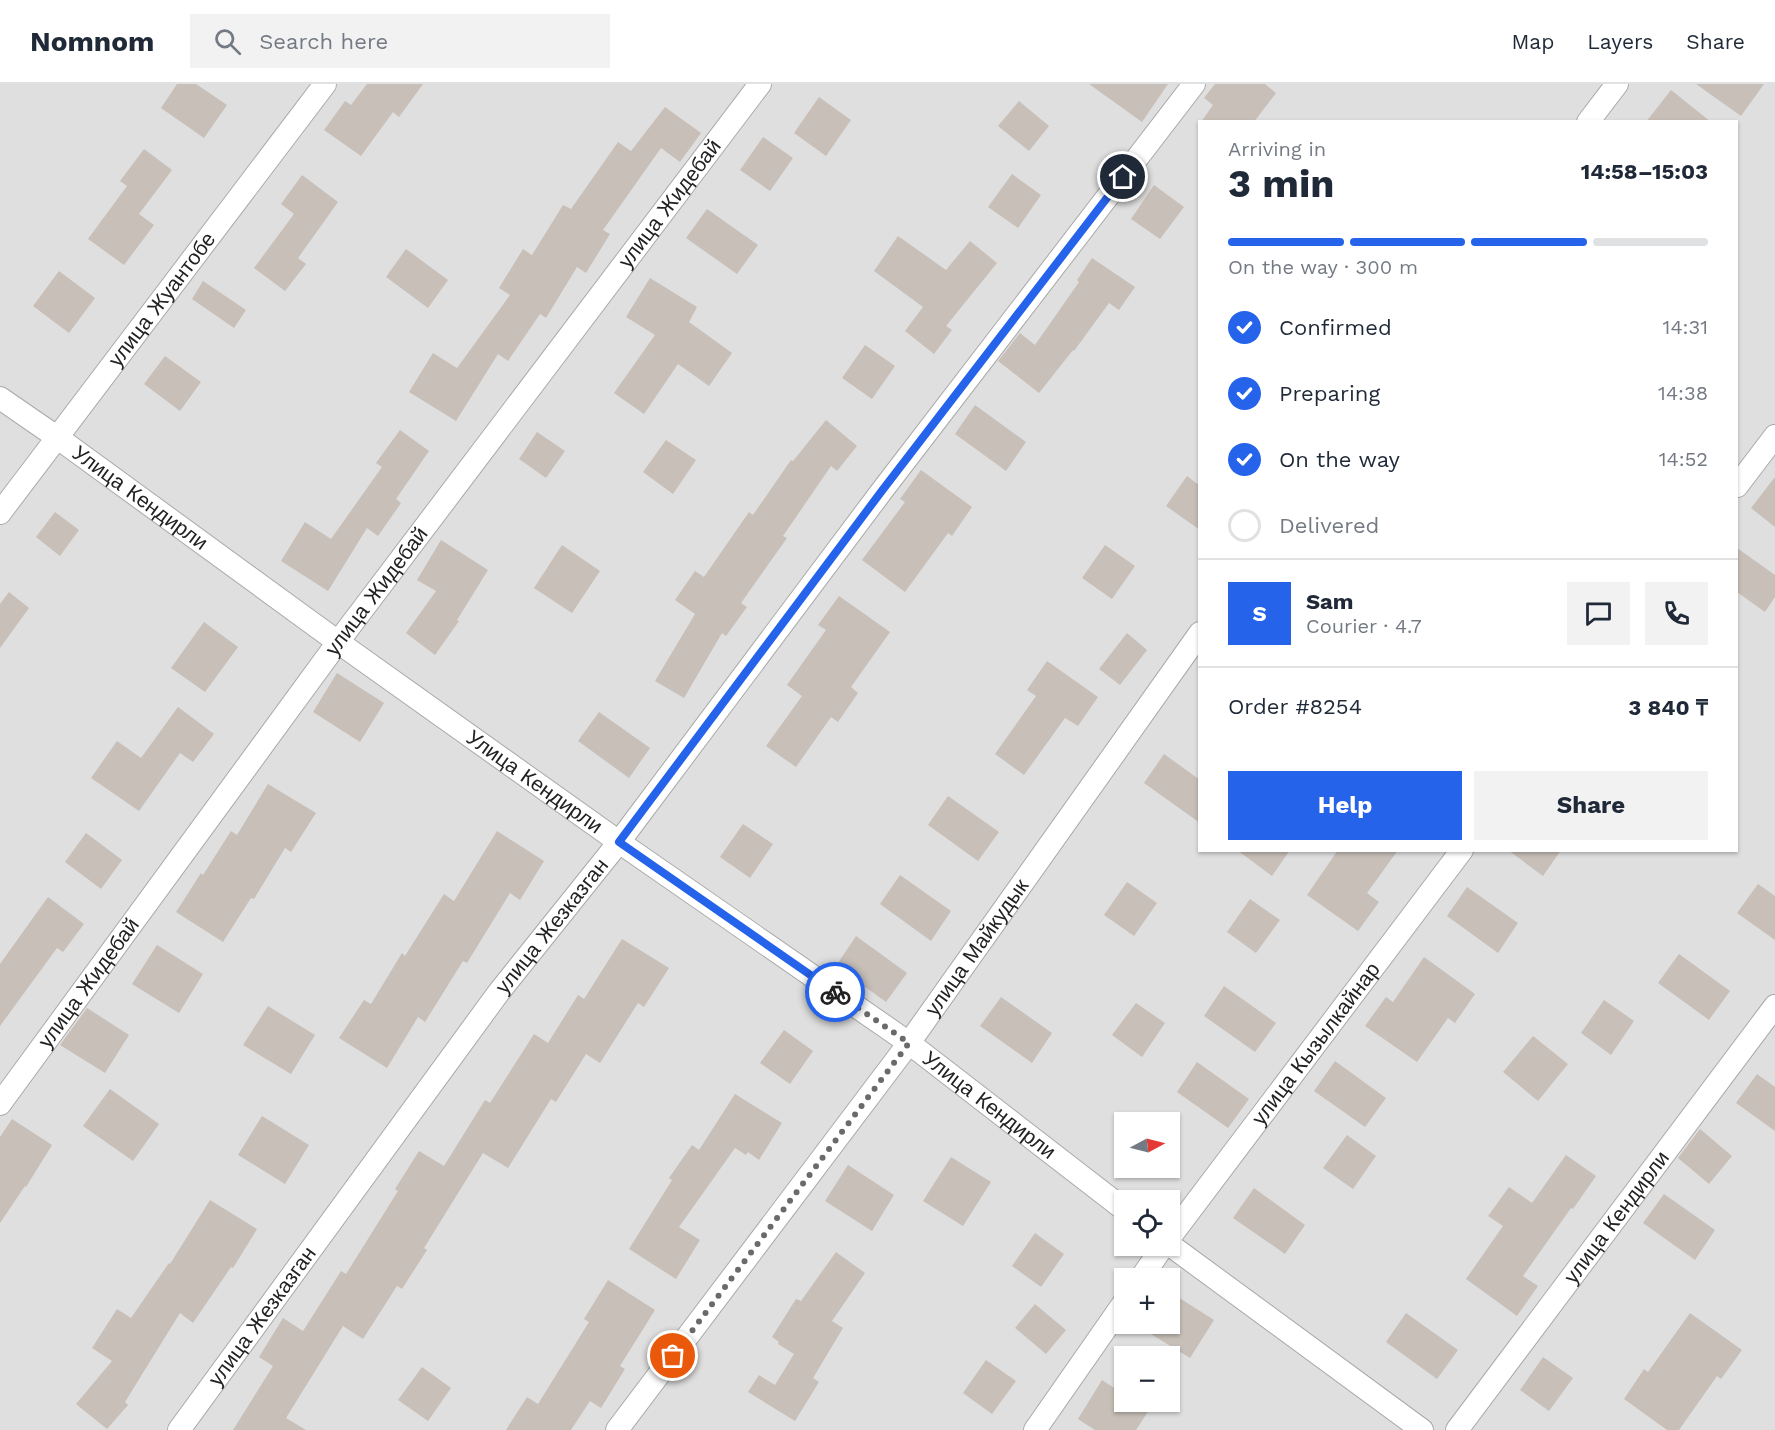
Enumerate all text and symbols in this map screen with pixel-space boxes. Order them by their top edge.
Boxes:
search box [190,14,610,68]
text: Nomnom [30,25,154,58]
icon: search [211,25,244,58]
text: Search here [259,29,388,54]
text: Map [1511,29,1554,54]
text: Layers [1587,29,1653,54]
text: Share [1686,29,1745,54]
street label: улица Жидебай [612,134,726,273]
text: Arriving in [1228,137,1326,161]
pin [1097,151,1148,202]
text: 14:58–15:03 [1581,159,1708,184]
icon: home [1106,160,1139,193]
text: 3 min [1228,161,1335,206]
street label: улица Жуантобе [102,227,220,371]
text: On the way · 300 m [1228,255,1418,279]
icon: check [1228,311,1261,344]
text: Confirmed [1279,315,1392,340]
text: 14:31 [1663,315,1708,339]
icon: check [1228,377,1261,410]
text: Preparing [1279,381,1380,406]
text: 14:38 [1658,381,1708,405]
street label: Улица Кендирли [68,440,213,555]
icon: check [1228,443,1261,476]
text: On the way [1279,447,1400,472]
text: 14:52 [1659,447,1708,471]
text: Delivered [1279,513,1379,538]
street label: улица Жидебай [319,522,433,660]
button: chat [1567,582,1630,645]
button: phone [1645,582,1708,645]
text: Sam [1306,589,1354,614]
text: S [1252,601,1267,626]
text: Courier · 4.7 [1306,614,1422,638]
text: Order #8254 [1228,694,1362,719]
text: 3 840 ₸ [1628,695,1708,720]
street label: Улица Кендирли [462,724,608,838]
button: Help [1228,771,1462,840]
button: Share [1474,771,1708,840]
street label: улица Жезказган [490,853,613,998]
street label: улица Майкудык [919,873,1034,1020]
street label: улица Жидебай [32,913,144,1052]
street label: улица Кызылкайнар [1246,957,1385,1130]
courier [805,962,865,1022]
icon: bike [819,976,852,1009]
street label: Улица Кендирли [918,1045,1061,1164]
north arrow [1114,1112,1180,1178]
map controls [1114,1112,1180,1412]
street label: улица Кендирли [1558,1146,1674,1288]
button: locate [1114,1190,1180,1256]
street label: улица Жезказган [203,1241,321,1390]
button: + [1114,1268,1180,1334]
pin [647,1330,698,1381]
icon: bag [656,1339,689,1372]
button: − [1114,1346,1180,1412]

